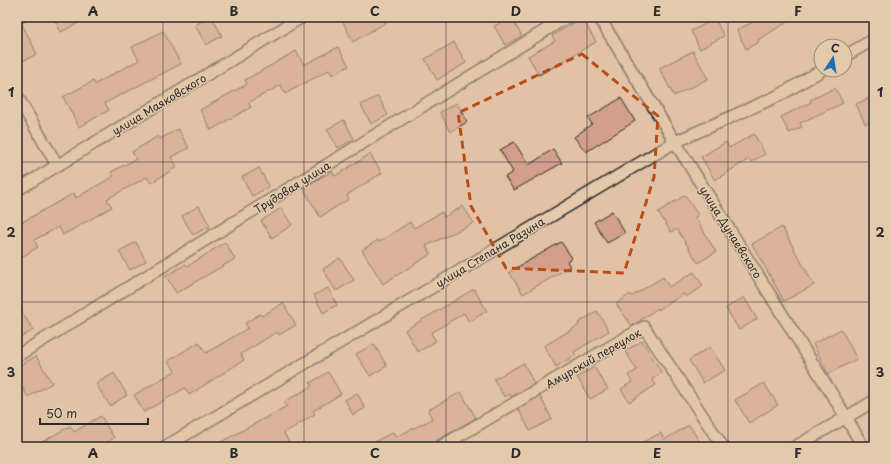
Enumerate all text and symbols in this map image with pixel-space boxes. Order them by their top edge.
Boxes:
text: A [88,1,98,20]
text: B [230,1,239,20]
text: C [370,1,380,20]
text: D [511,1,521,20]
text: E [653,1,661,20]
text: F [794,1,802,20]
north arrow [813,38,853,78]
text: С [829,39,841,57]
street label: улица Маяковского [109,69,209,139]
text: 1 [8,82,14,101]
text: 1 [877,82,883,101]
street label: Трудовая улица [250,157,334,217]
street label: улица Дунаевского [696,182,766,282]
street label: улица Степана Разина [432,213,548,291]
text: 2 [6,222,16,241]
text: 2 [875,222,885,241]
street label: Амурский переулок [542,323,644,392]
text: 3 [7,362,16,381]
text: 3 [876,362,885,381]
scale bar [40,400,148,426]
text: 50 m [46,404,77,422]
text: A [88,443,98,462]
text: B [230,443,239,462]
text: C [370,443,380,462]
text: D [511,443,521,462]
text: E [653,443,661,462]
text: F [794,443,802,462]

